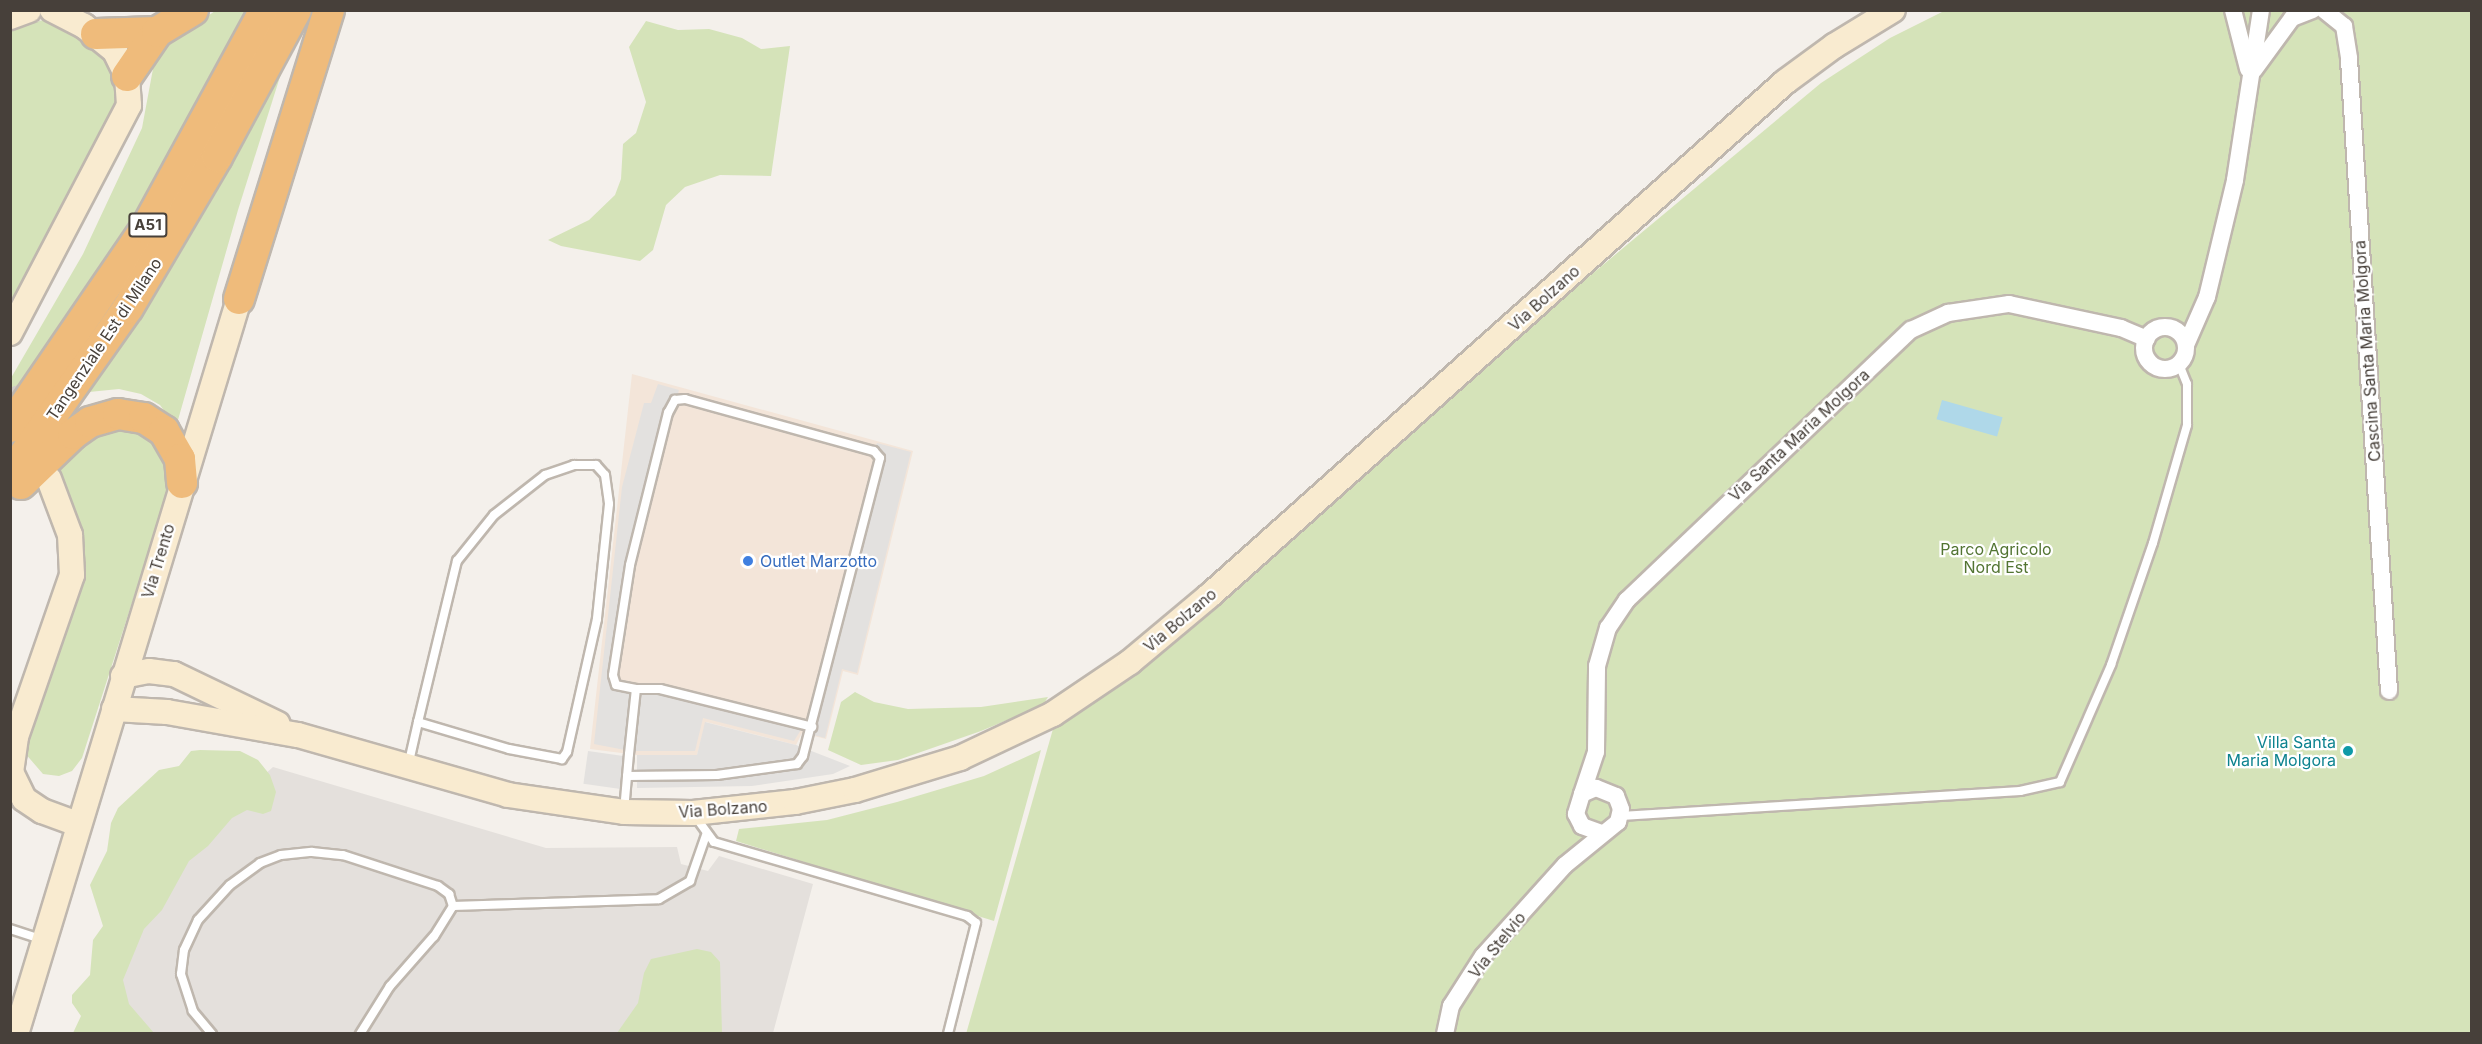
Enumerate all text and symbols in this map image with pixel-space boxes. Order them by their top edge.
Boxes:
road number: A51 [127,213,169,237]
street label: Cascina Santa Maria Molgora [2350,240,2384,462]
street label: Tangenziale Est di Milano [42,254,166,424]
street label: Via Bolzano [1504,261,1584,335]
street label: Via Santa Maria Molgora [1725,365,1873,505]
street label: Via Trento [138,521,178,601]
park label: Parco Agricolo Nord Est [1940,539,2052,577]
place label: Outlet Marzotto [760,551,877,571]
marker: Outlet Marzotto [741,554,755,568]
street label: Via Bolzano [1140,584,1220,656]
place label: Villa Santa Maria Molgora [2227,732,2336,770]
marker: Villa Santa Maria Molgora [2341,744,2355,758]
street label: Via Bolzano [678,796,768,822]
street label: Via Stelvio [1465,908,1529,982]

